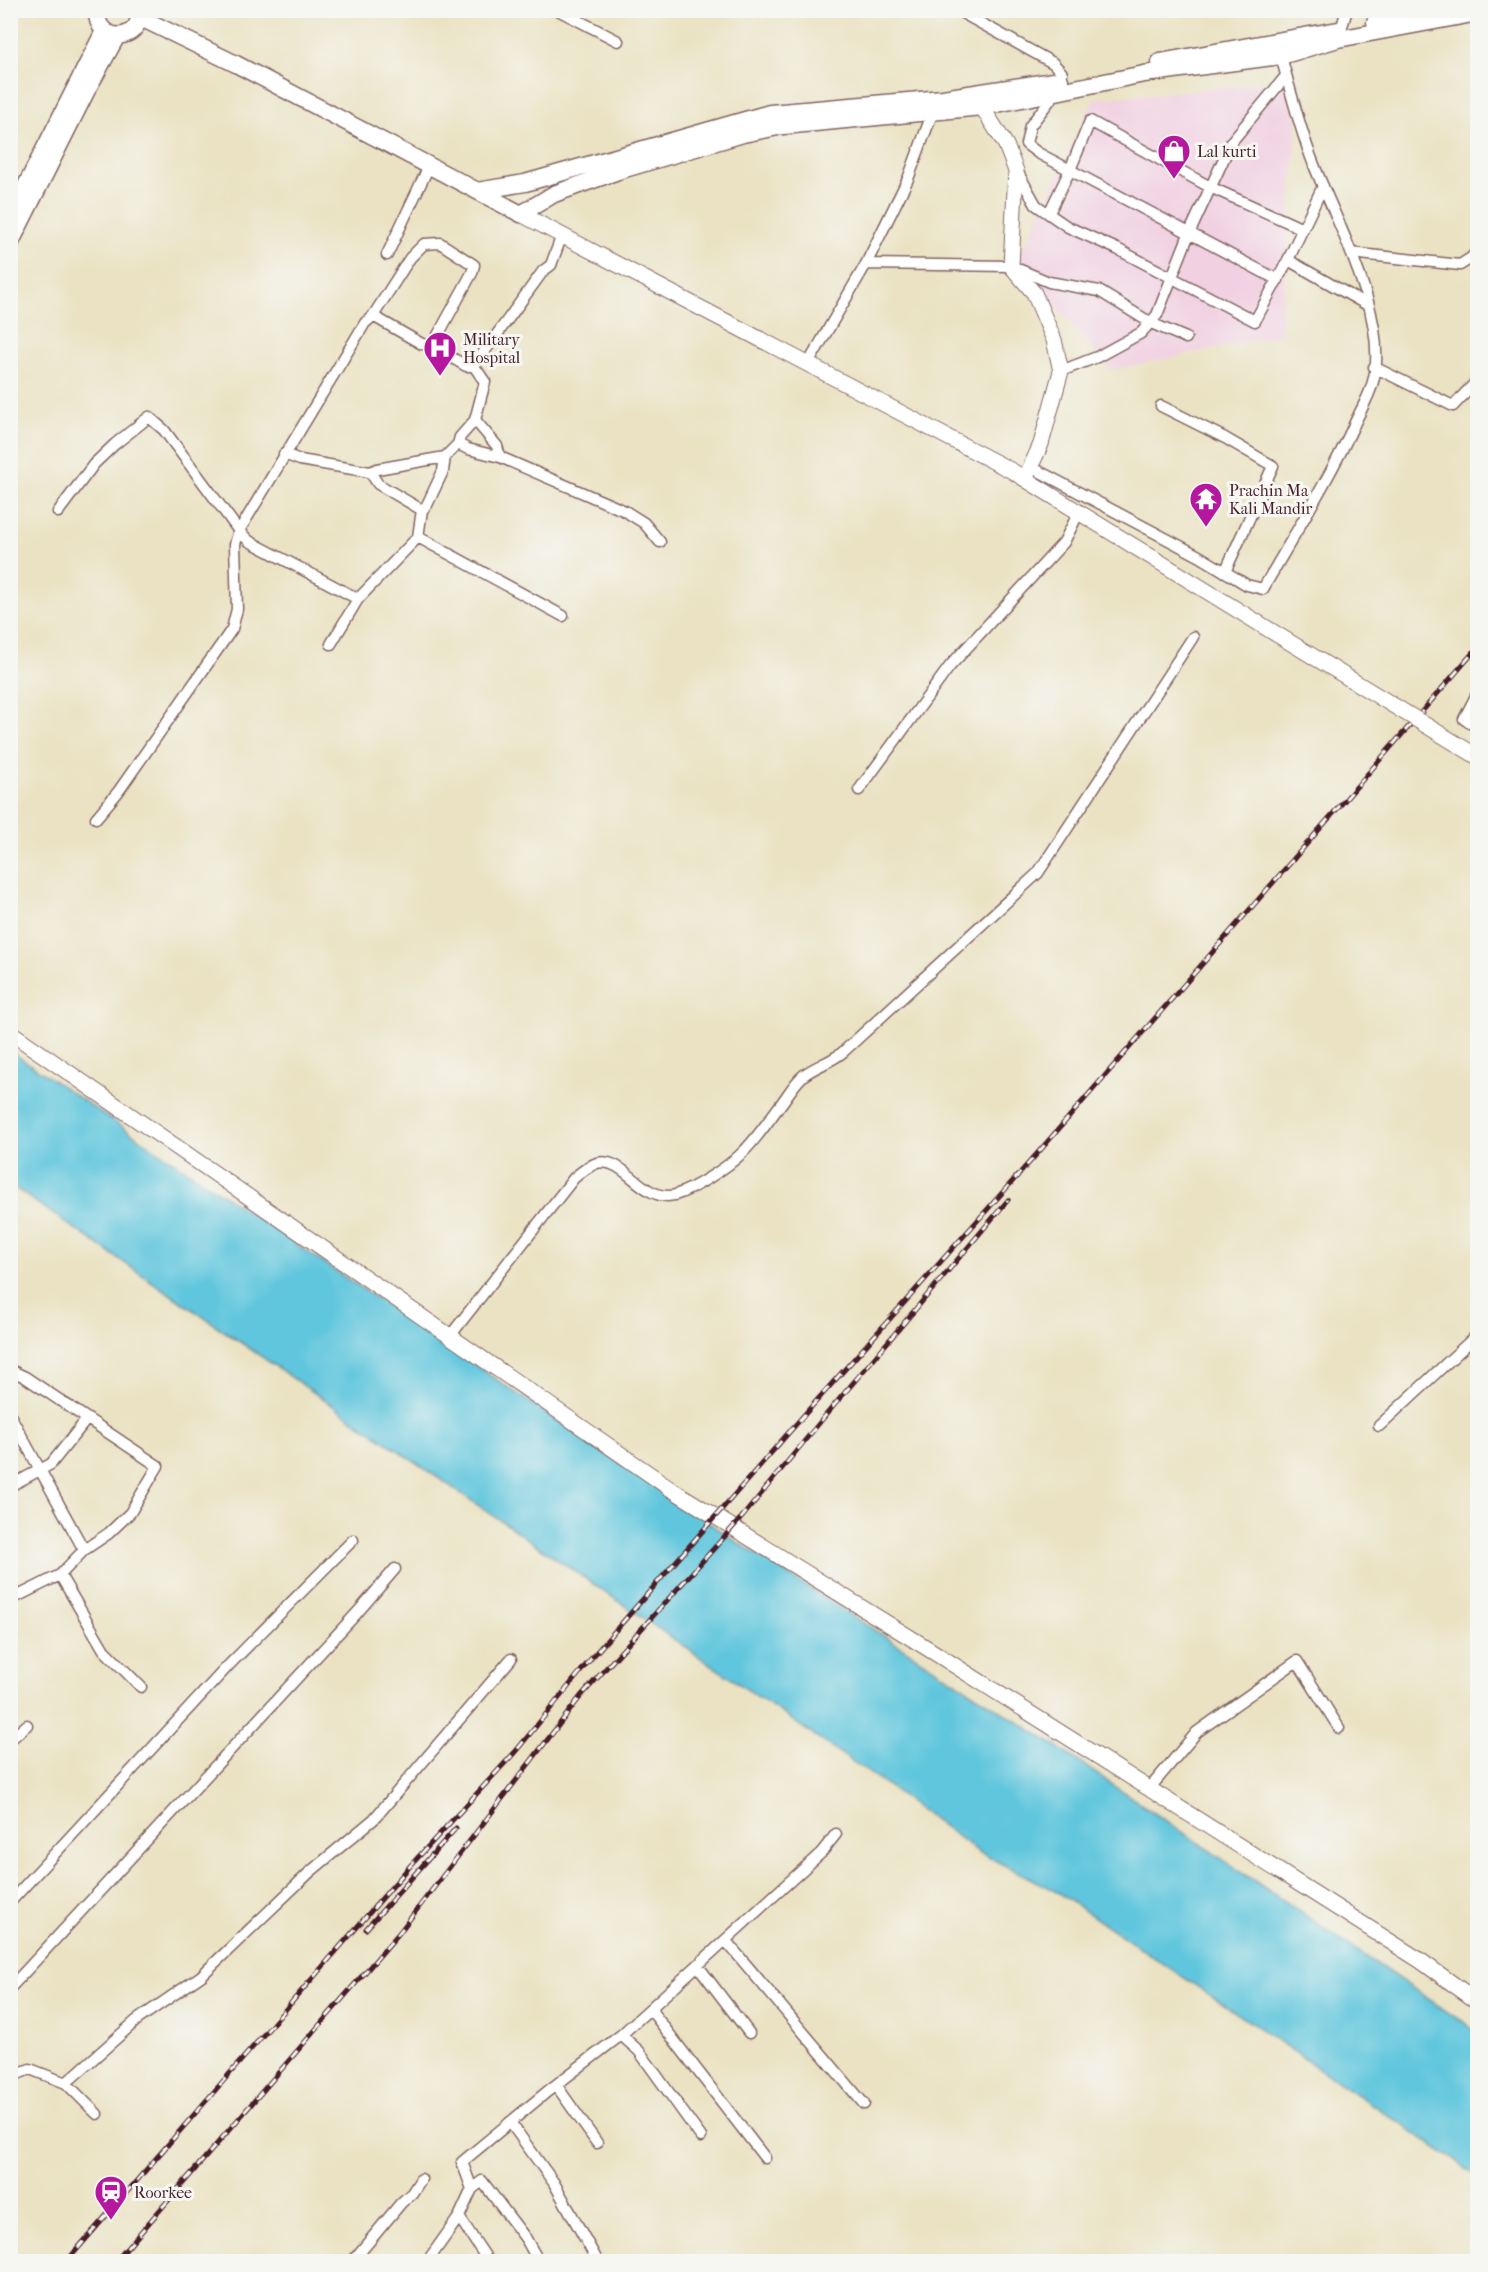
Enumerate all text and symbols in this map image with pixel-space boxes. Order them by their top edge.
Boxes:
shop icon: Lal kurti [1156,133,1192,180]
place label: Lal kurti [1197,142,1257,161]
hospital icon: Military Hospital [422,330,458,377]
place label: Military Hospital [463,330,521,367]
temple icon: Prachin Ma Kali Mandir [1188,481,1224,528]
place label: Prachin Ma Kali Mandir [1229,481,1312,518]
station icon: Roorkee [93,2174,129,2221]
place label: Roorkee [134,2183,192,2202]

